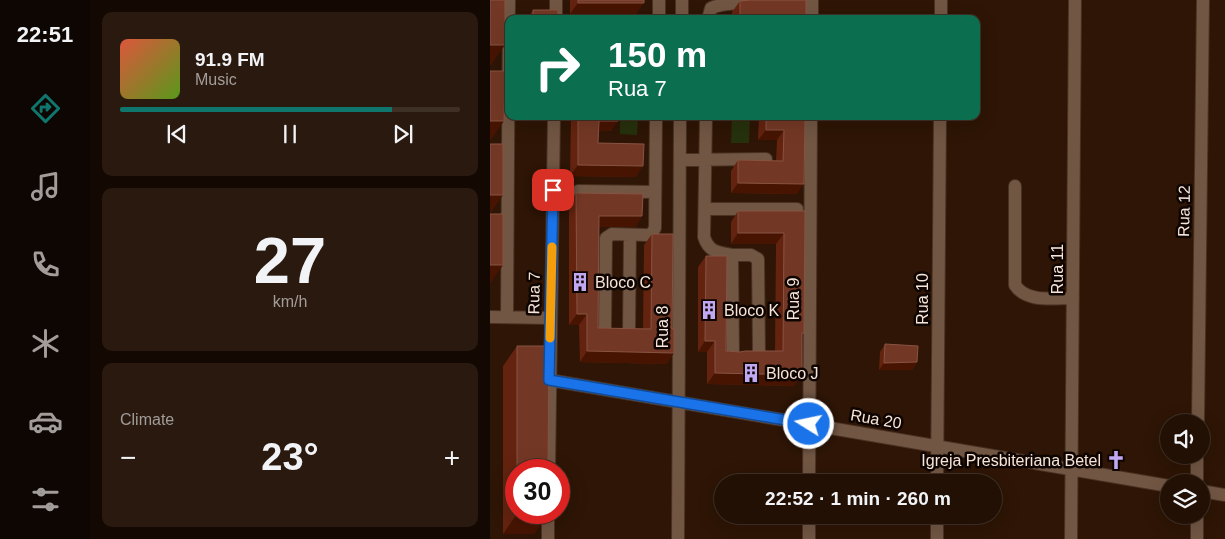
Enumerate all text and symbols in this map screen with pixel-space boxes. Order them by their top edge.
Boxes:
text: 22:51 [17,22,73,47]
icon: right [525,35,590,100]
text: 150 m [608,35,707,74]
text: 91.9 FM [195,49,265,70]
text: Music [195,71,237,88]
text: Rua 7 [608,76,667,101]
icon: directions [28,91,63,126]
icon: previous [163,120,191,148]
icon: pause [276,120,304,148]
icon: next [389,120,417,148]
icon: music [28,169,63,204]
pin [532,169,574,211]
icon: arrive [539,176,567,204]
street label: Rua 12 [1175,185,1193,237]
text: 27 [254,224,326,297]
street label: Rua 11 [1049,244,1066,294]
icon: phone [28,247,63,282]
street label: Rua 7 [525,271,543,314]
building icon: Bloco C [569,271,591,293]
street label: Rua 10 [914,273,931,325]
place label: Bloco C [595,274,651,291]
street label: Rua 9 [785,278,802,320]
text: km/h [273,293,307,310]
building icon: Bloco K [698,299,720,321]
place label: Bloco K [724,302,779,319]
street label: Rua 8 [654,306,671,348]
icon: climate [28,326,63,361]
building icon: Bloco J [740,362,762,384]
place label: Bloco J [766,365,818,382]
position arrow [782,397,834,449]
icon: car [28,404,63,439]
street label: Rua 20 [849,406,903,432]
text: Climate [120,411,174,428]
map controls [1160,414,1210,524]
button: sound [1160,414,1210,464]
text: 23° [261,436,319,478]
text: − [120,442,136,473]
text: + [444,442,460,473]
church icon: Igreja Presbiteriana Betel [1105,449,1127,471]
place label: Igreja Presbiteriana Betel [921,452,1101,469]
speed limit sign: 30 [505,459,570,524]
button: layers [1160,474,1210,524]
icon: filters [28,482,63,517]
text: 22:52 · 1 min · 260 m [765,488,951,509]

